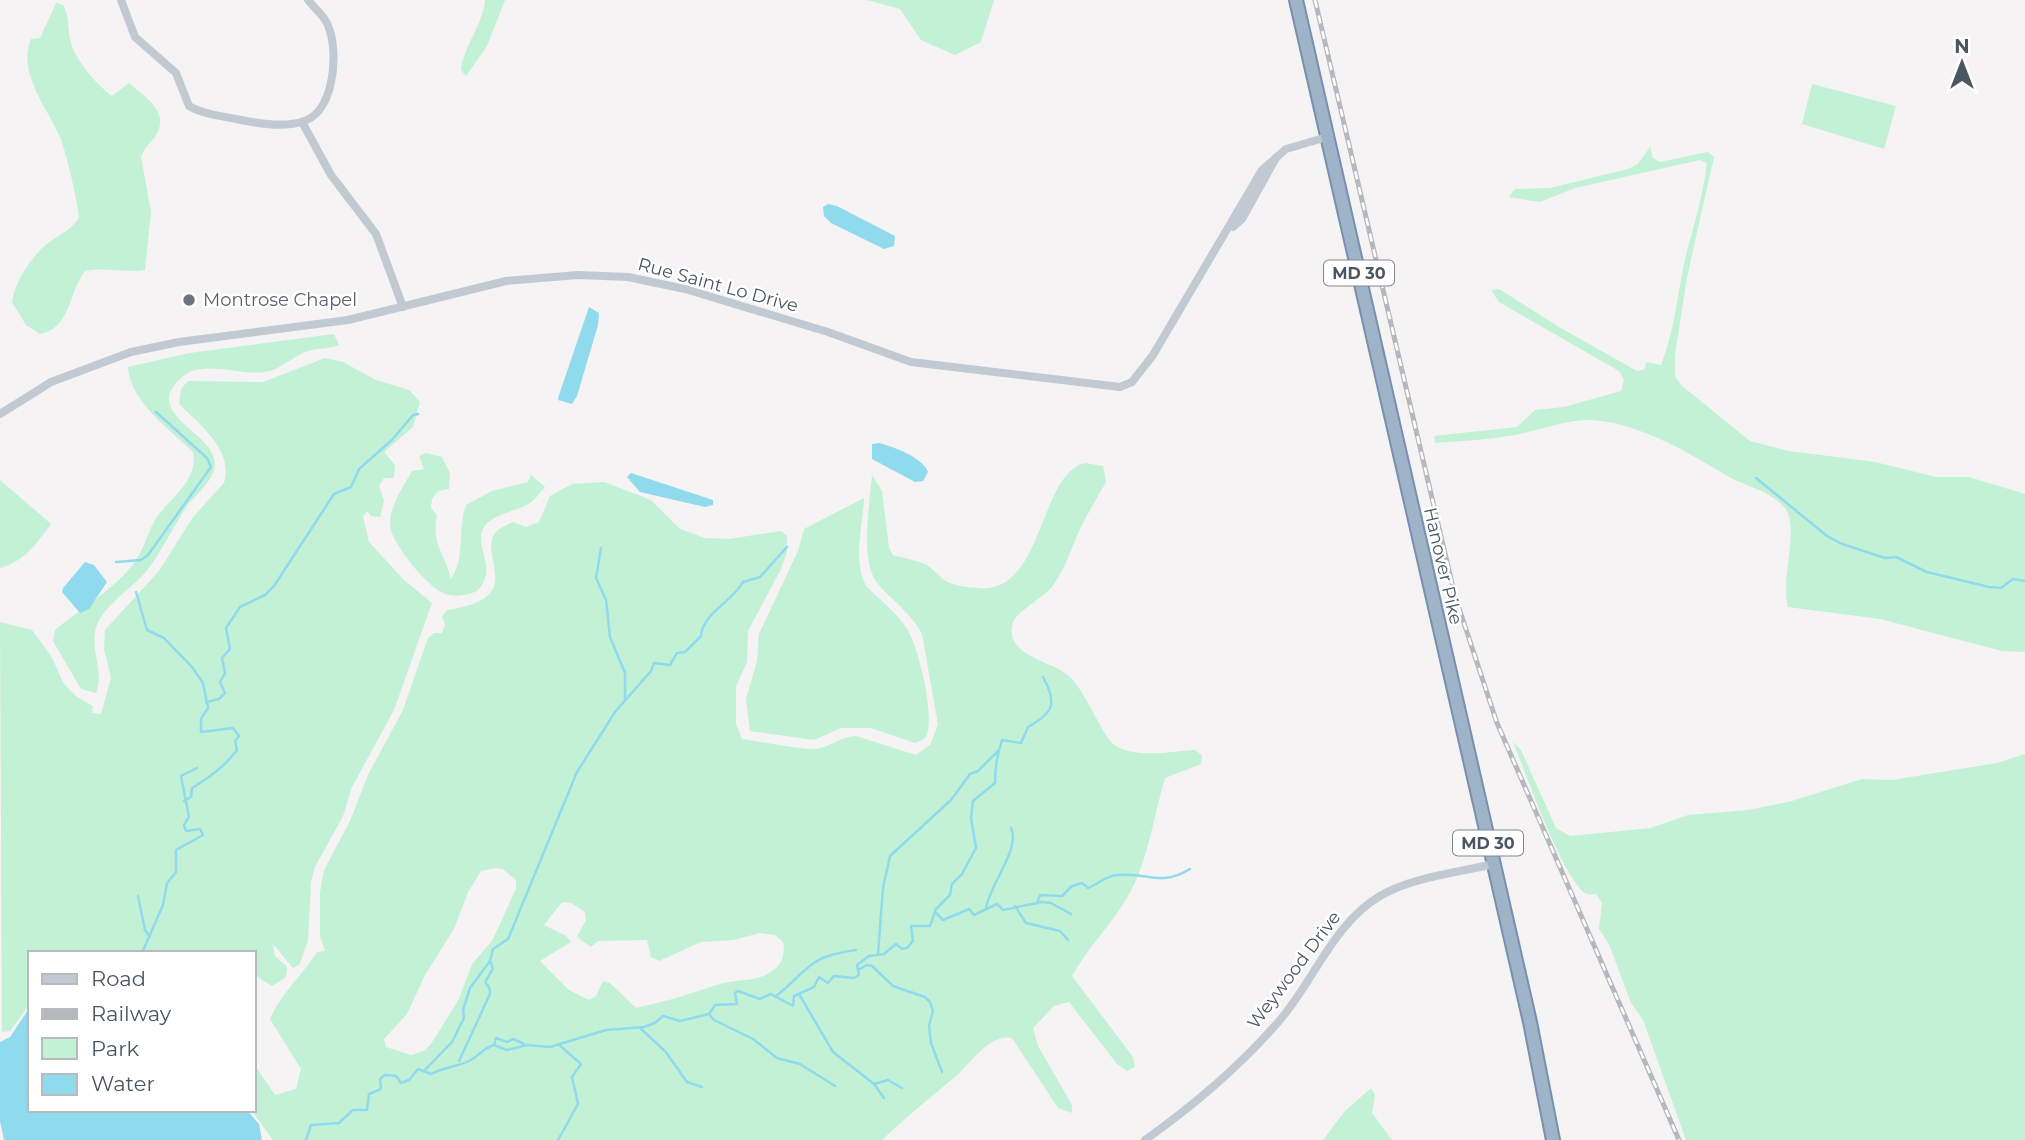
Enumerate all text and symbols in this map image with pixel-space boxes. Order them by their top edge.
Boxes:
north arrow [1927,28,1997,98]
text: N [1954,35,1970,58]
street label: Rue Saint Lo Drive [635,253,801,317]
road number: MD 30 [1324,260,1394,286]
place label: Montrose Chapel [203,289,357,311]
marker: Montrose Chapel [181,292,197,308]
street label: Hanover Pike [1419,505,1467,627]
road number: MD 30 [1453,830,1523,856]
street label: Weywood Drive [1243,907,1345,1033]
legend [28,951,256,1112]
text: Road [91,966,146,991]
text: Railway [91,1001,172,1026]
text: Park [91,1036,139,1061]
text: Water [91,1071,155,1096]

